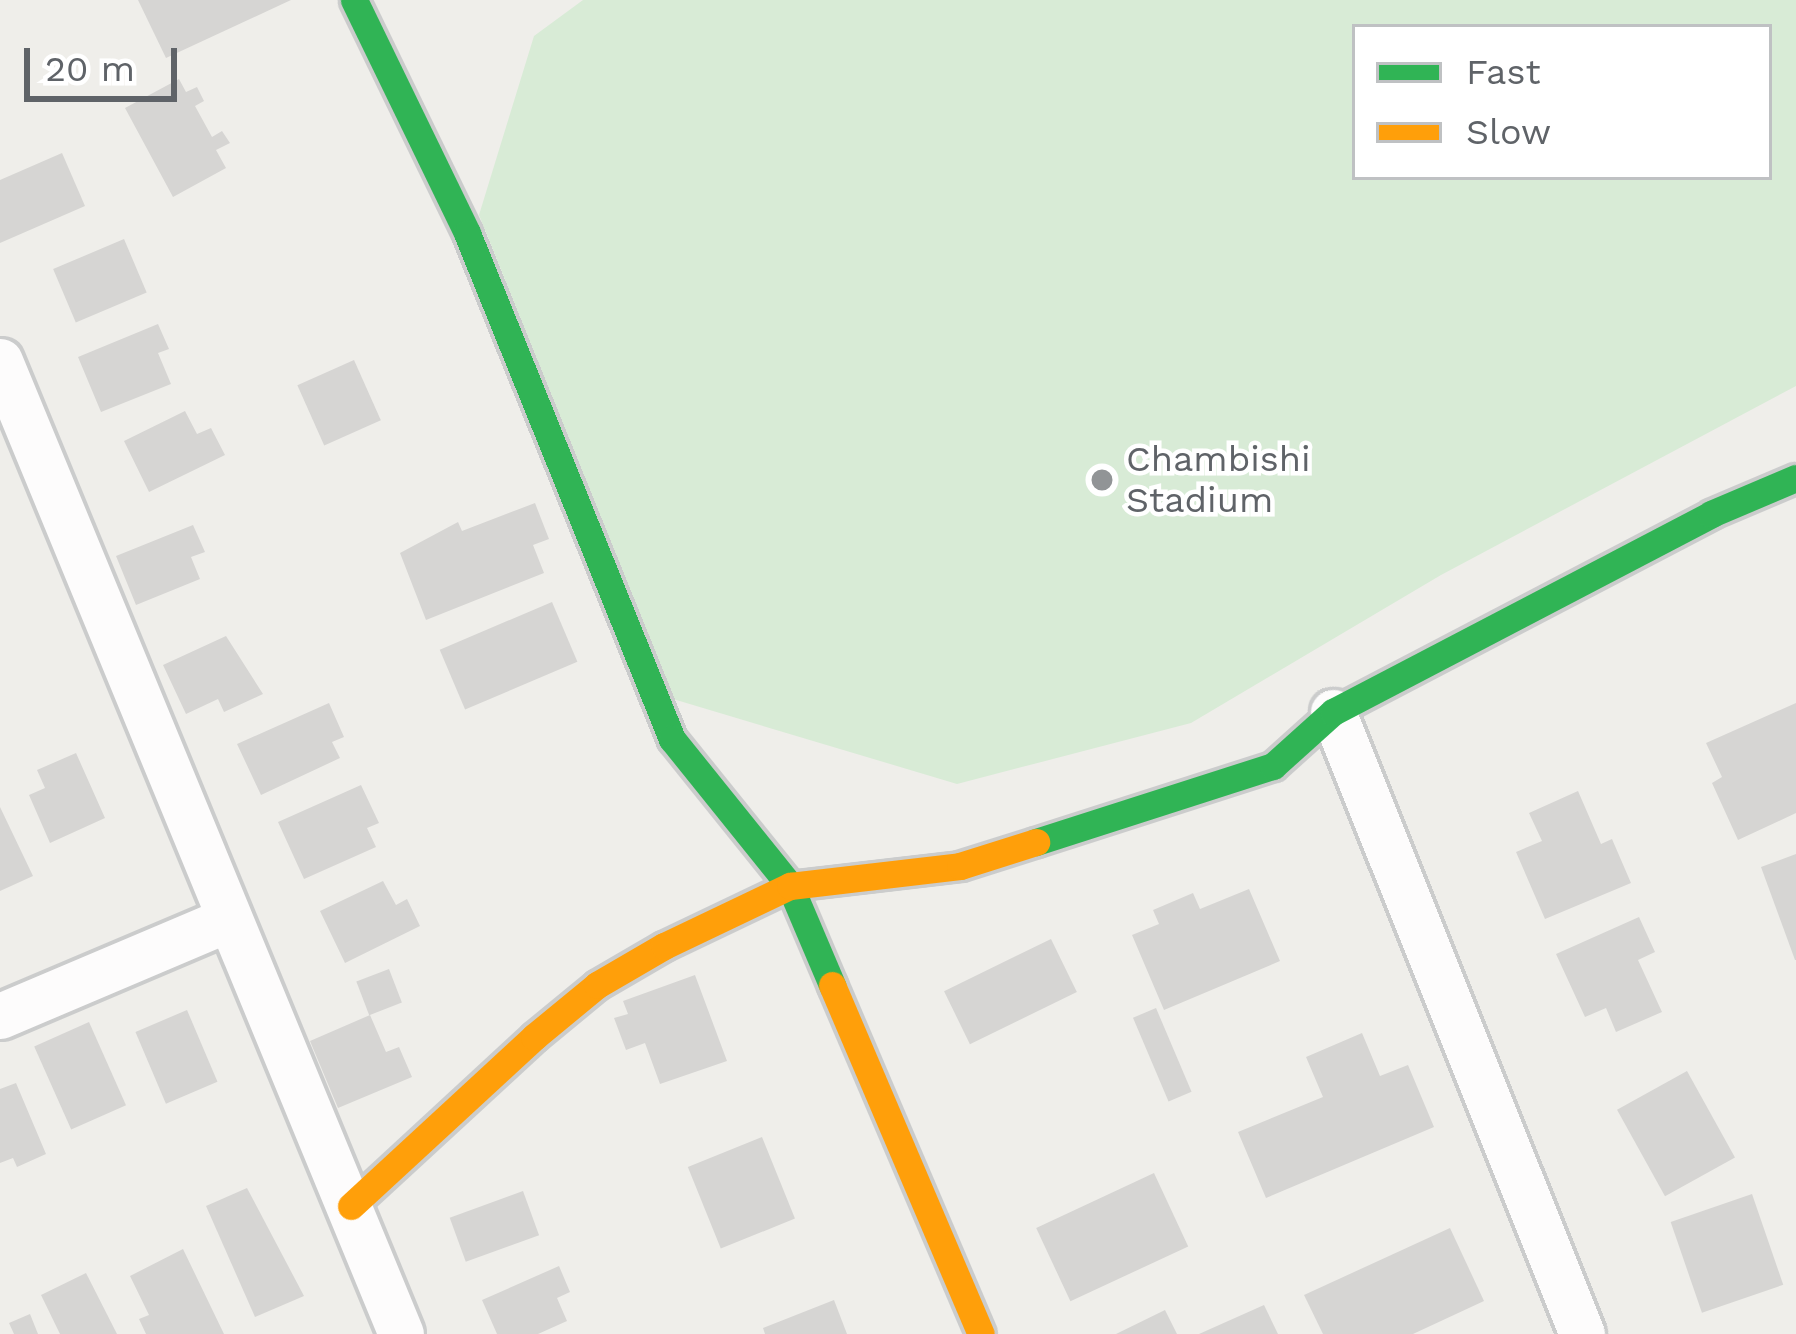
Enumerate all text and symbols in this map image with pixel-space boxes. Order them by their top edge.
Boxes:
scale bar [30,24,183,98]
legend [1352,24,1772,180]
text: 20 m [45,48,135,90]
text: Fast [1466,51,1541,93]
text: Slow [1466,111,1551,153]
place label: Chambishi Stadium [1126,437,1311,522]
marker: Chambishi Stadium [1089,467,1115,493]

